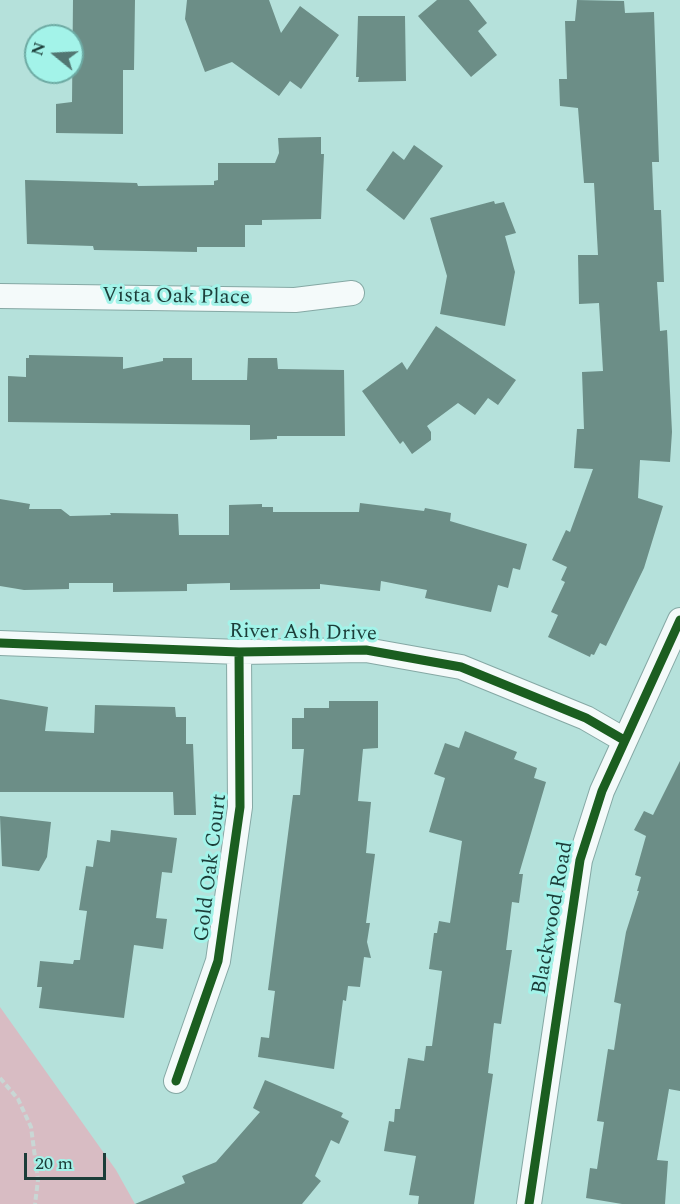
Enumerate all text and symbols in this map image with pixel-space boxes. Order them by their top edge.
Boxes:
north arrow [24,24,84,84]
text: N [25,39,52,59]
street label: Vista Oak Place [102,284,250,312]
street label: River Ash Drive [229,620,377,648]
street label: Gold Oak Court [190,793,234,943]
street label: Blackwood Road [528,840,580,996]
scale bar [27,1141,110,1179]
text: 20 m [35,1150,73,1177]

